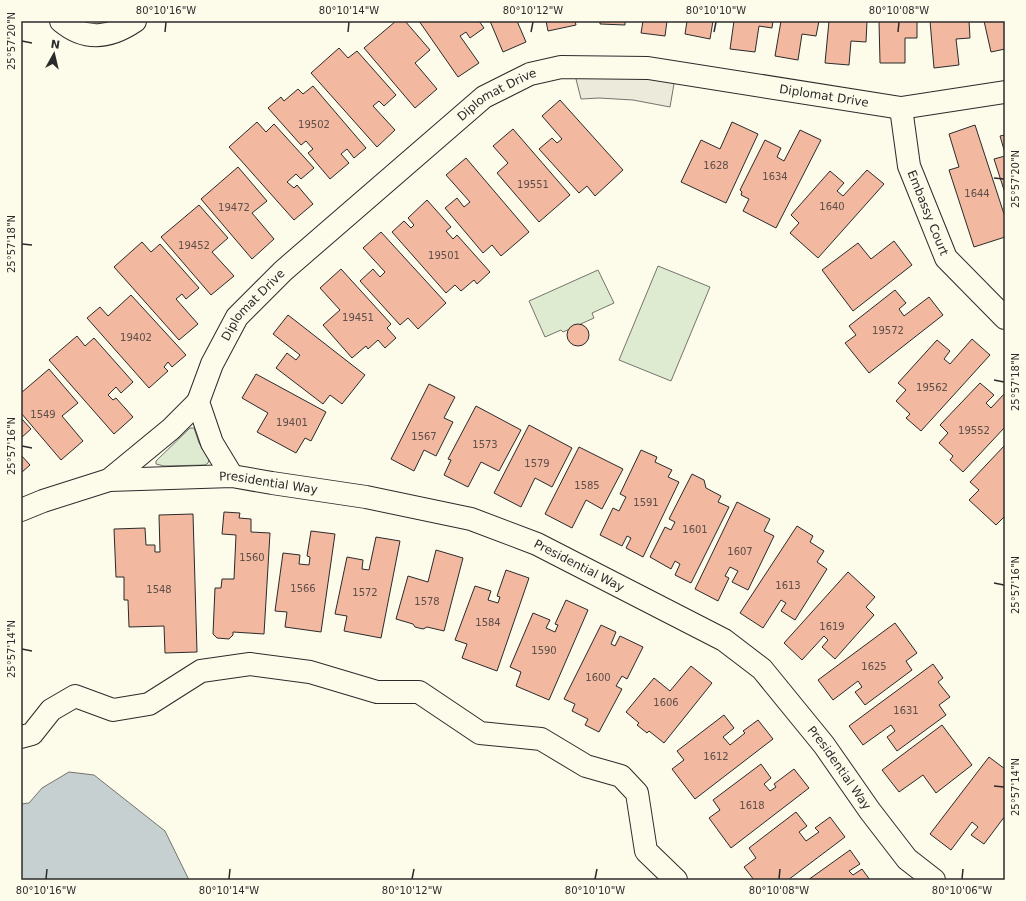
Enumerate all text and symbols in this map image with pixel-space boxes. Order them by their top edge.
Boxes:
text: 80°10'16"W [136,5,196,16]
text: 80°10'14"W [319,5,379,16]
text: 80°10'12"W [503,5,563,16]
text: 80°10'10"W [686,5,746,16]
text: 80°10'08"W [869,5,929,16]
text: 25°57'20"N [6,12,17,70]
north arrow [34,34,74,74]
text: N [50,38,61,52]
street label: Diplomat Drive [455,66,538,124]
street label: Diplomat Drive [778,82,870,110]
house number: 19502 [298,119,330,130]
text: 25°57'20"N [1010,150,1021,208]
house number: 1628 [703,160,729,171]
street label: Embassy Court [904,168,951,258]
house number: 1634 [762,171,788,182]
house number: 19551 [517,179,549,190]
house number: 1644 [964,188,990,199]
house number: 1640 [819,201,845,212]
house number: 19472 [218,202,250,213]
text: 25°57'18"N [6,215,17,273]
house number: 19452 [178,240,210,251]
house number: 19501 [428,250,460,261]
street label: Diplomat Drive [219,266,288,343]
house number: 19451 [342,312,374,323]
house number: 19572 [872,325,904,336]
house number: 19402 [120,332,152,343]
text: 25°57'18"N [1010,353,1021,411]
house number: 19562 [916,382,948,393]
house number: 1549 [30,409,56,420]
text: 25°57'16"N [6,417,17,475]
house number: 19401 [276,417,308,428]
house number: 19552 [958,425,990,436]
house number: 1567 [411,431,437,442]
house number: 1573 [472,439,498,450]
house number: 1579 [524,458,550,469]
street label: Presidential Way [219,469,319,497]
house number: 1585 [574,480,600,491]
house number: 1591 [633,497,659,508]
house number: 1601 [682,524,708,535]
street label: Presidential Way [532,537,627,595]
house number: 1607 [727,546,753,557]
house number: 1560 [239,552,265,563]
text: 25°57'16"N [1010,556,1021,614]
house number: 1613 [775,580,801,591]
house number: 1566 [290,583,316,594]
house number: 1548 [146,584,172,595]
house number: 1572 [352,587,378,598]
house number: 1578 [414,596,440,607]
house number: 1584 [475,617,501,628]
text: 25°57'14"N [6,620,17,678]
house number: 1619 [819,621,845,632]
house number: 1590 [531,645,557,656]
house number: 1625 [861,661,887,672]
house number: 1600 [585,672,611,683]
house number: 1606 [653,697,679,708]
house number: 1631 [893,705,919,716]
street label: Presidential Way [804,723,874,812]
house number: 1612 [703,751,729,762]
text: 25°57'14"N [1010,758,1021,816]
house number: 1618 [739,800,765,811]
text: 80°10'16"W [16,885,76,896]
text: 80°10'14"W [199,885,259,896]
text: 80°10'12"W [382,885,442,896]
text: 80°10'10"W [565,885,625,896]
text: 80°10'08"W [749,885,809,896]
text: 80°10'06"W [932,885,992,896]

